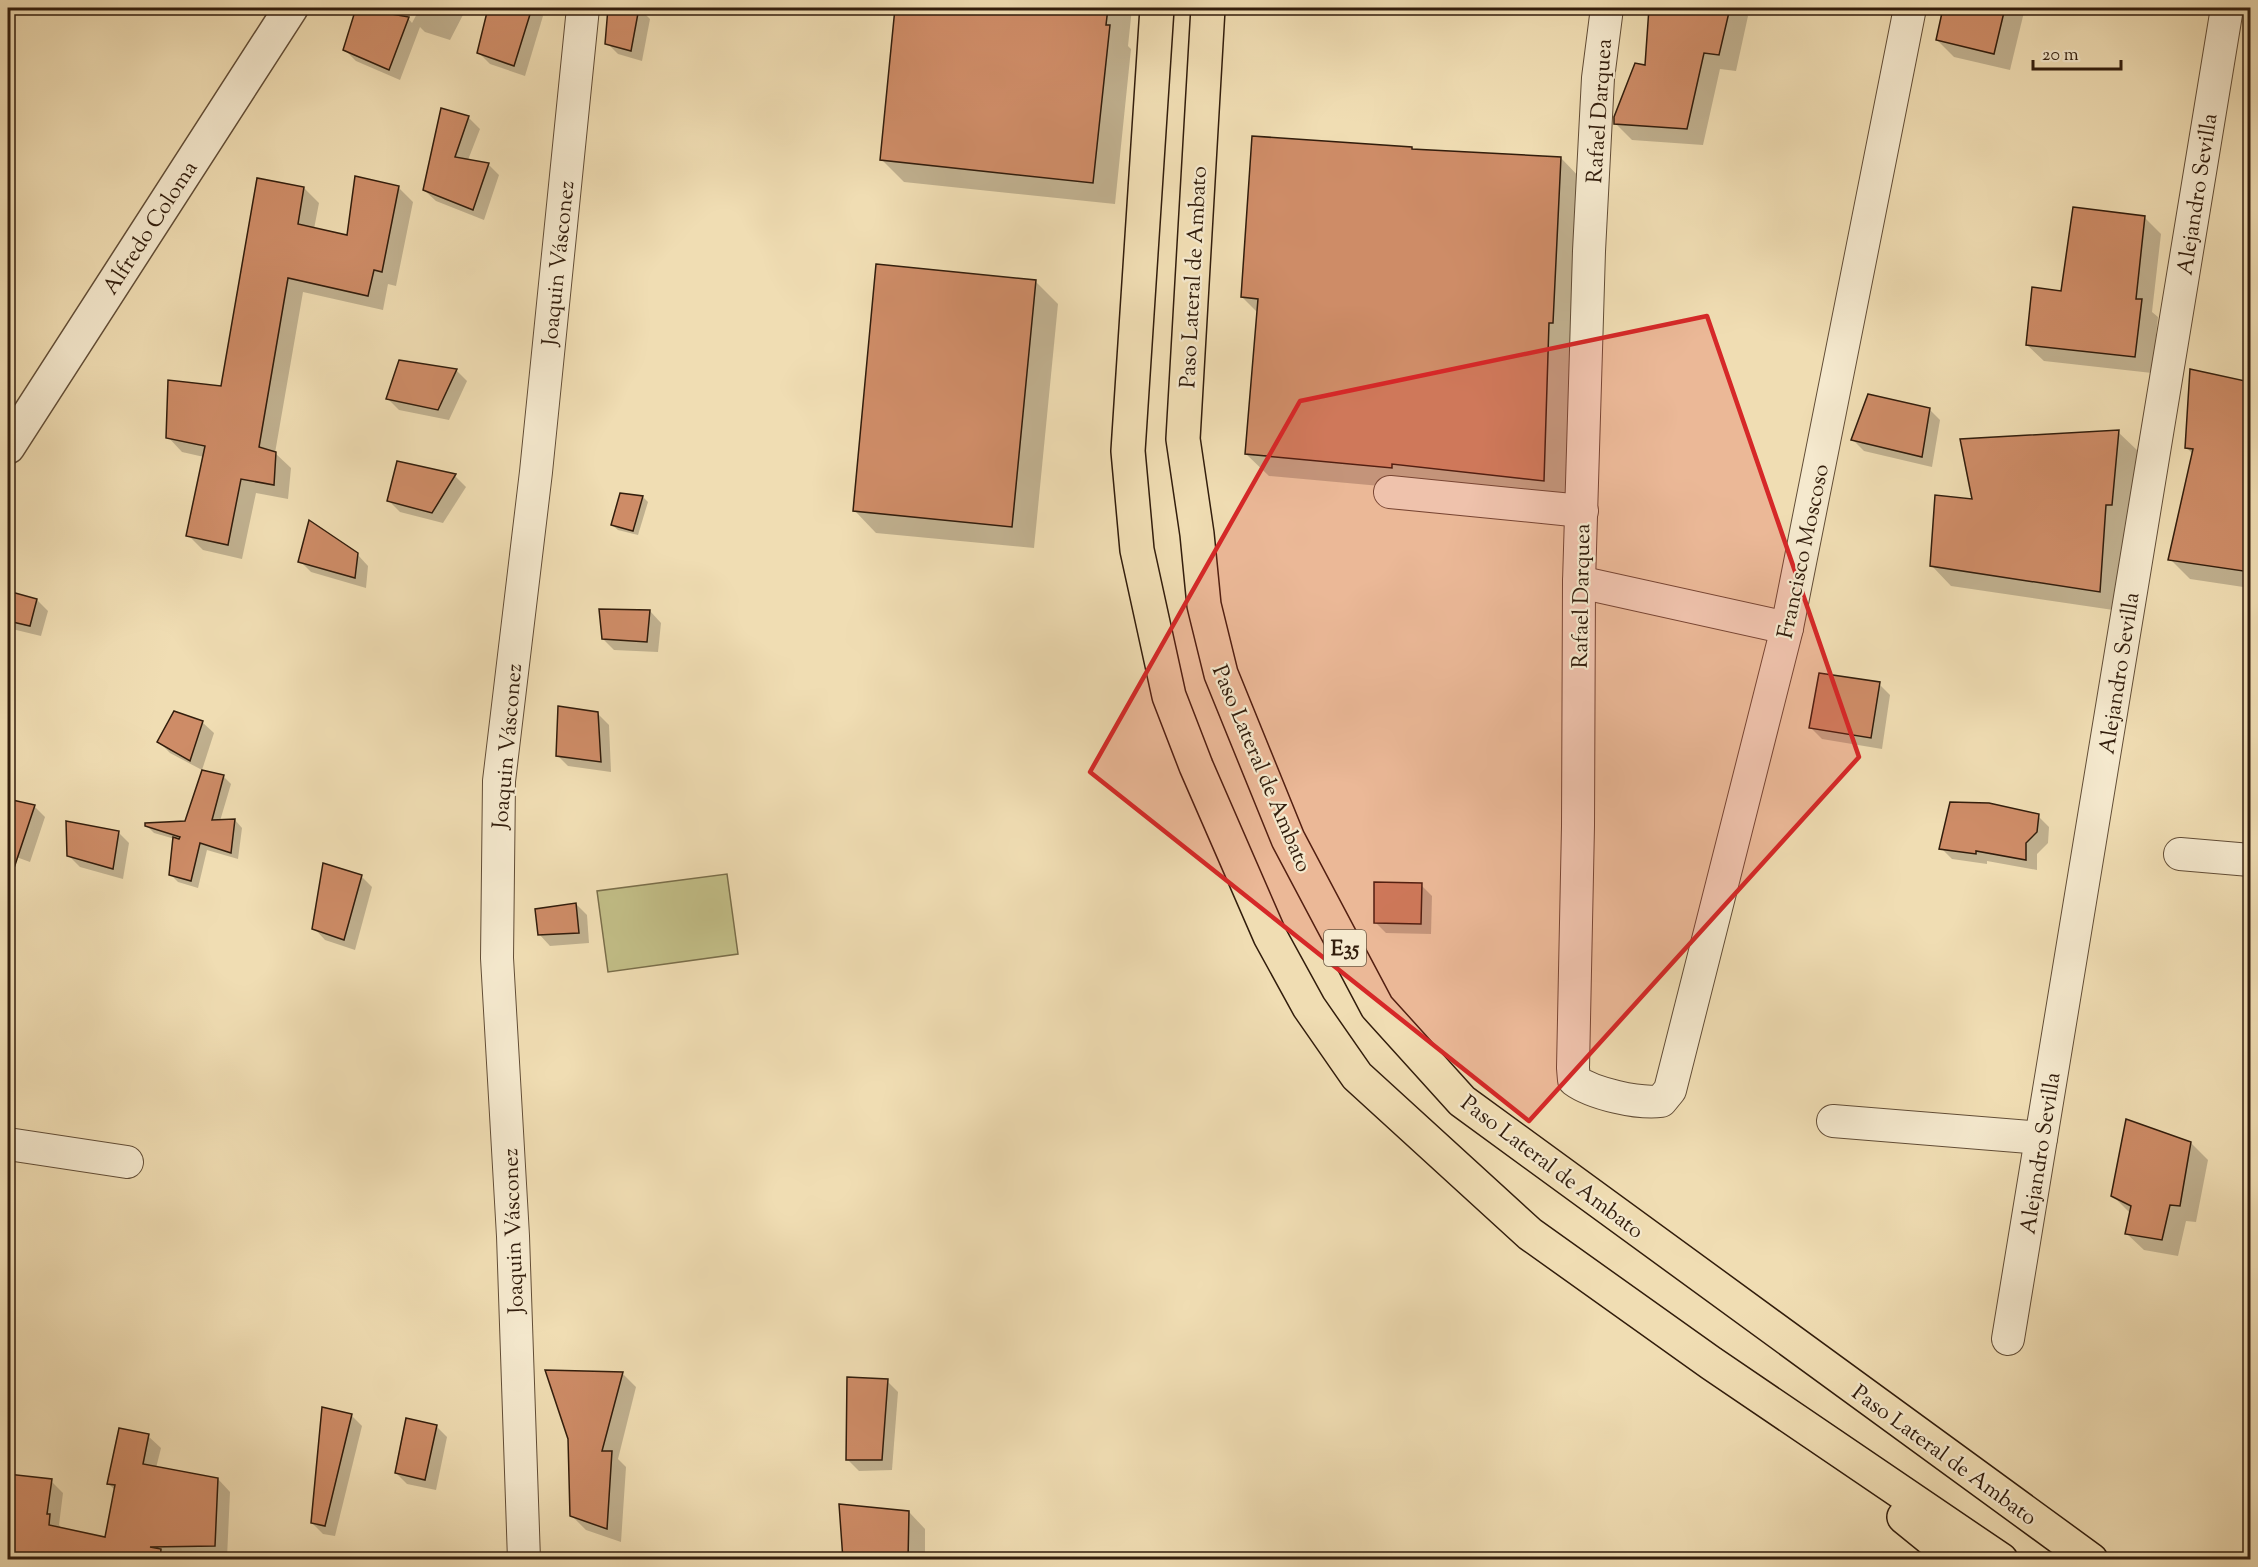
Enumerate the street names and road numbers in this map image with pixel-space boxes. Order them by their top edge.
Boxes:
street label: Rafael Darquea [1580,38,1622,185]
street label: Alejandro Sevilla [2170,111,2228,278]
street label: Alfredo Coloma [96,155,207,302]
street label: Paso Lateral de Ambato [1173,165,1217,389]
street label: Joaquin Vásconez [535,179,585,348]
street label: Francisco Moscoso [1771,461,1839,642]
street label: Rafael Darquea [1566,523,1600,669]
street label: Alejandro Sevilla [2092,590,2150,757]
street label: Paso Lateral de Ambato [1202,661,1318,878]
street label: Joaquin Vásconez [486,662,532,831]
road number: E35 [1324,930,1366,966]
street label: Alejandro Sevilla [2013,1070,2071,1237]
street label: Paso Lateral de Ambato [1453,1089,1650,1248]
street label: Joaquin Vásconez [496,1148,534,1315]
street label: Paso Lateral de Ambato [1844,1378,2043,1535]

